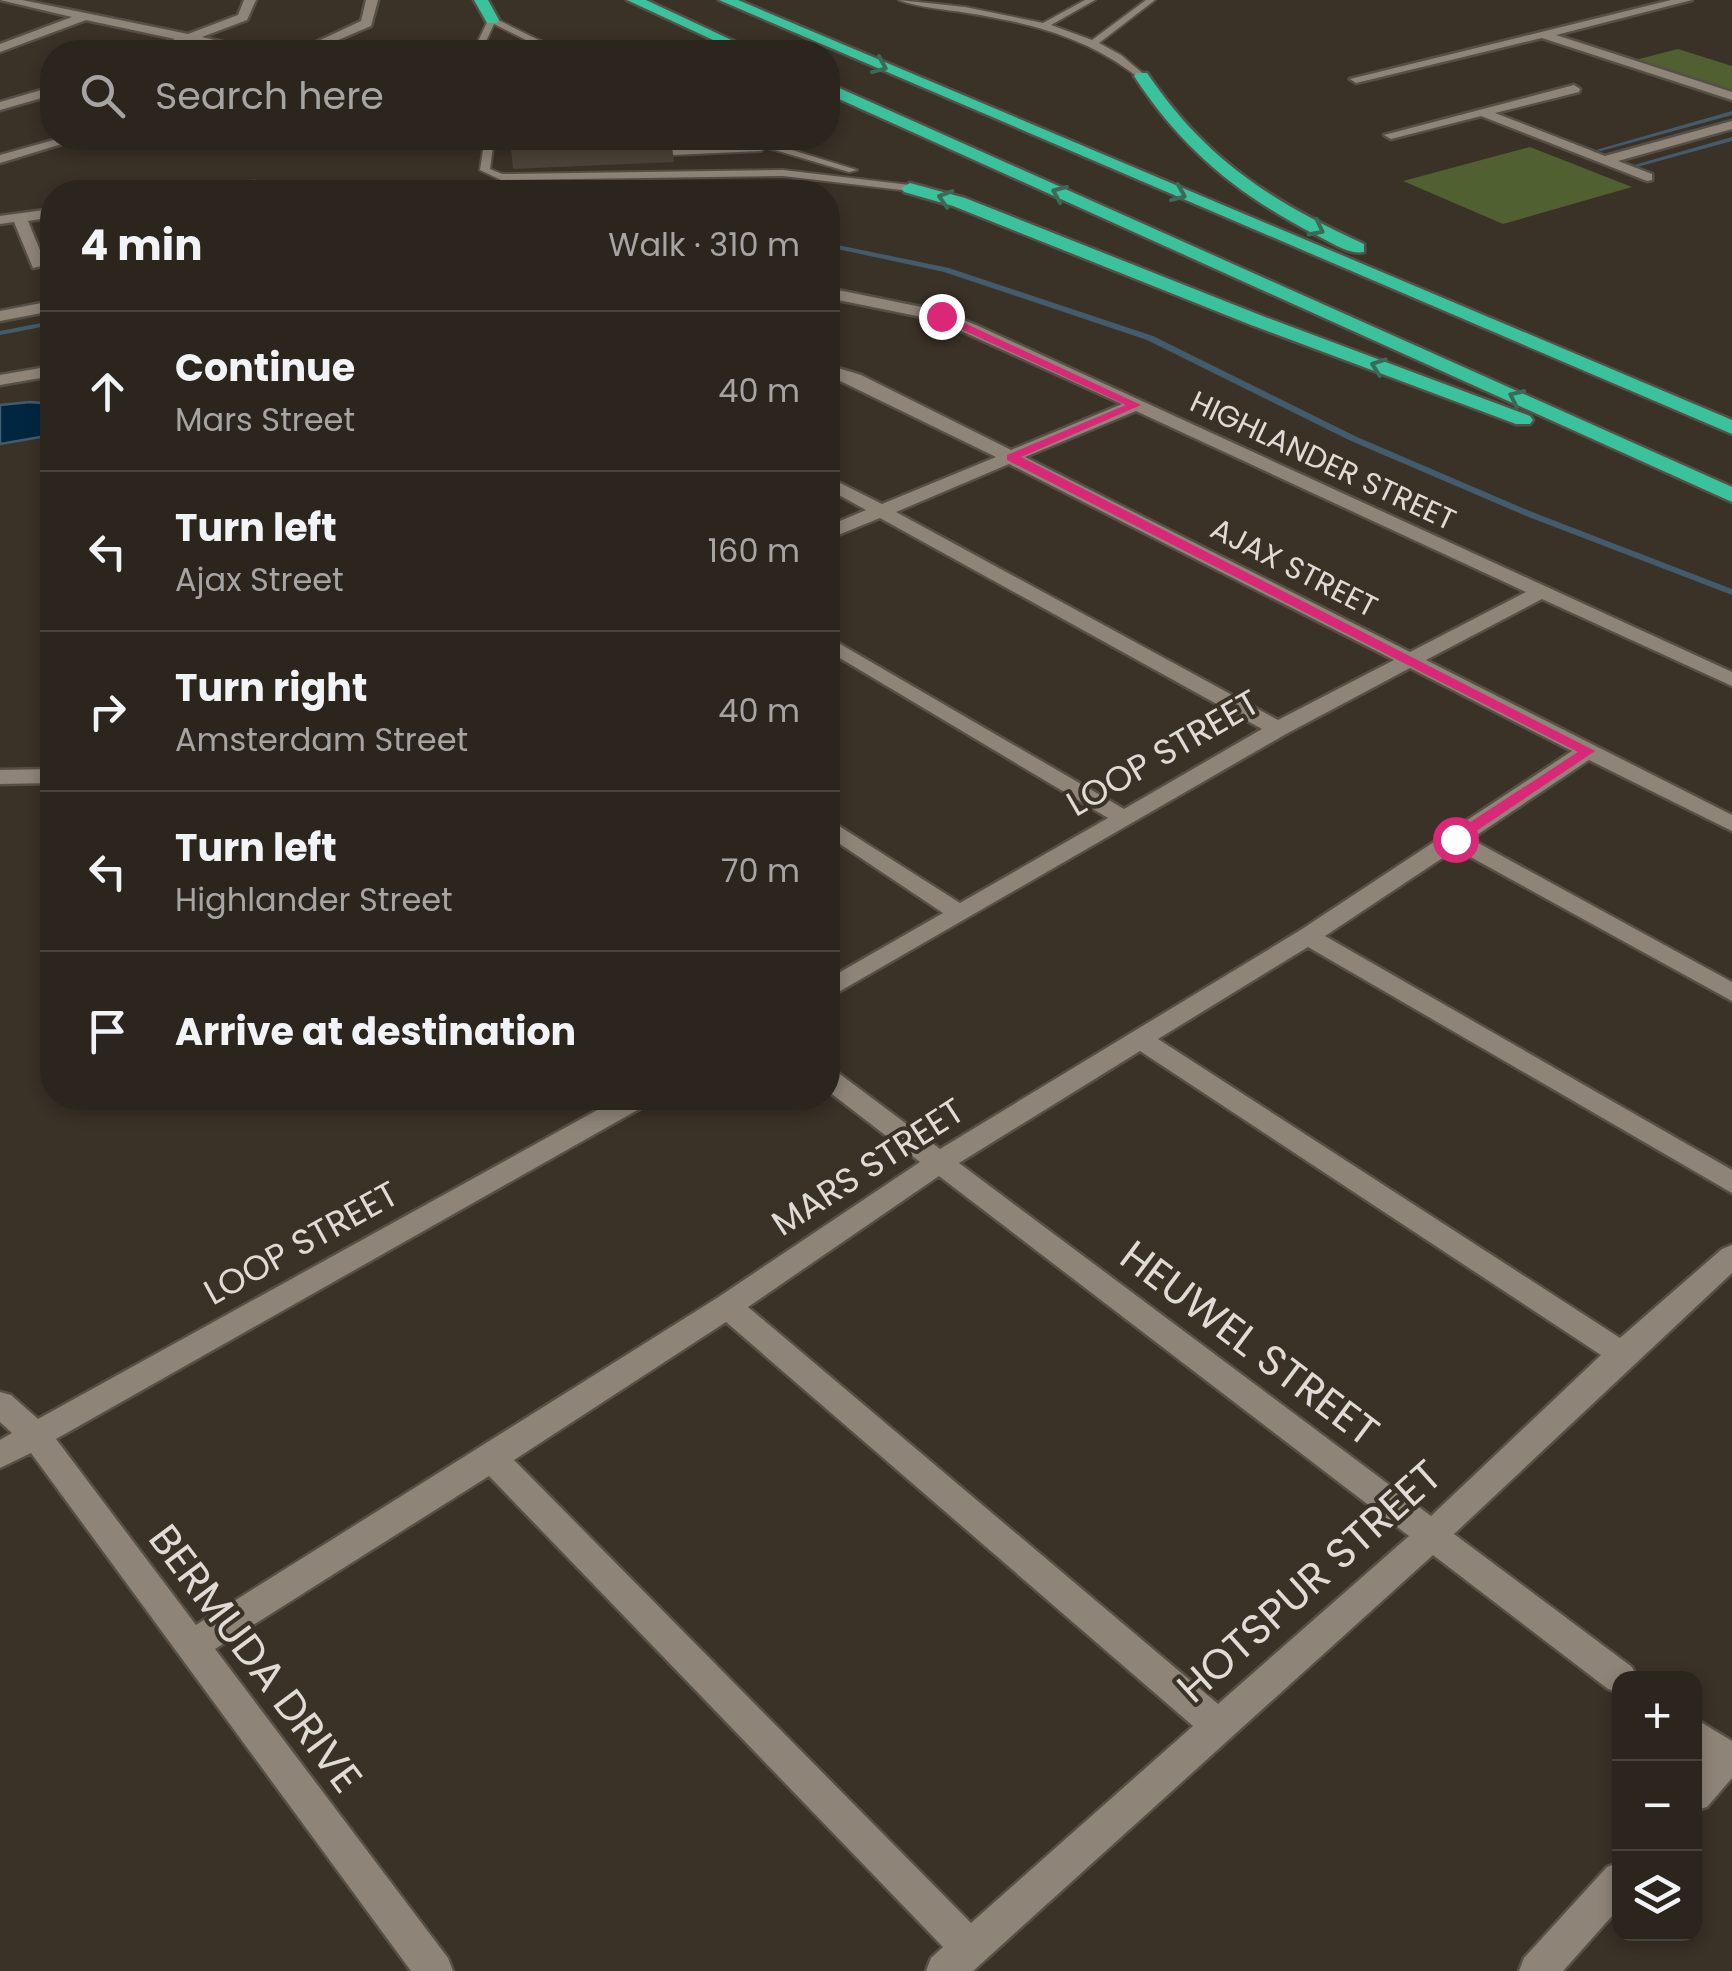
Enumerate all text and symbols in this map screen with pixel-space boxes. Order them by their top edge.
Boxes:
search box [40,40,840,150]
one-way arrow [870,54,888,74]
icon: search [75,68,130,123]
text: Search here [155,69,384,122]
one-way arrow [1169,182,1187,202]
one-way arrow [1051,185,1069,205]
one-way arrow [937,189,954,210]
text: 4 min [80,216,203,275]
one-way arrow [1307,217,1325,236]
text: Walk · 310 m [608,222,800,267]
route end [919,294,965,340]
text: Continue [175,341,355,394]
one-way arrow [1371,357,1388,378]
icon: ahead [80,364,135,419]
text: 40 m [718,368,800,413]
street label: HIGHLANDER STREET [1183,380,1463,541]
one-way arrow [1508,389,1526,409]
text: Mars Street [175,397,355,442]
text: Turn left [175,501,337,554]
street label: AJAX STREET [1203,507,1385,628]
icon: left [80,524,135,579]
text: 160 m [708,528,800,573]
text: Ajax Street [175,557,344,602]
text: Turn right [175,661,367,714]
street label: LOOP STREET [1057,678,1268,828]
icon: right [80,684,135,739]
text: 40 m [718,688,800,733]
text: Amsterdam Street [175,717,468,762]
route start [1433,817,1479,863]
text: Turn left [175,821,337,874]
icon: left [80,844,135,899]
text: 70 m [721,848,800,893]
text: Highlander Street [175,877,453,922]
icon: arrive [80,1004,135,1059]
text: Arrive at destination [175,1005,576,1058]
street label: MARS STREET [762,1086,974,1247]
street label: LOOP STREET [195,1169,407,1316]
street label: HEUWEL STREET [1108,1227,1391,1460]
street label: HOTSPUR STREET [1164,1446,1455,1716]
street label: BERMUDA DRIVE [135,1512,376,1805]
map controls [1612,1671,1702,1941]
button: + [1612,1671,1702,1761]
button: − [1612,1761,1702,1851]
button: layers [1612,1851,1702,1941]

